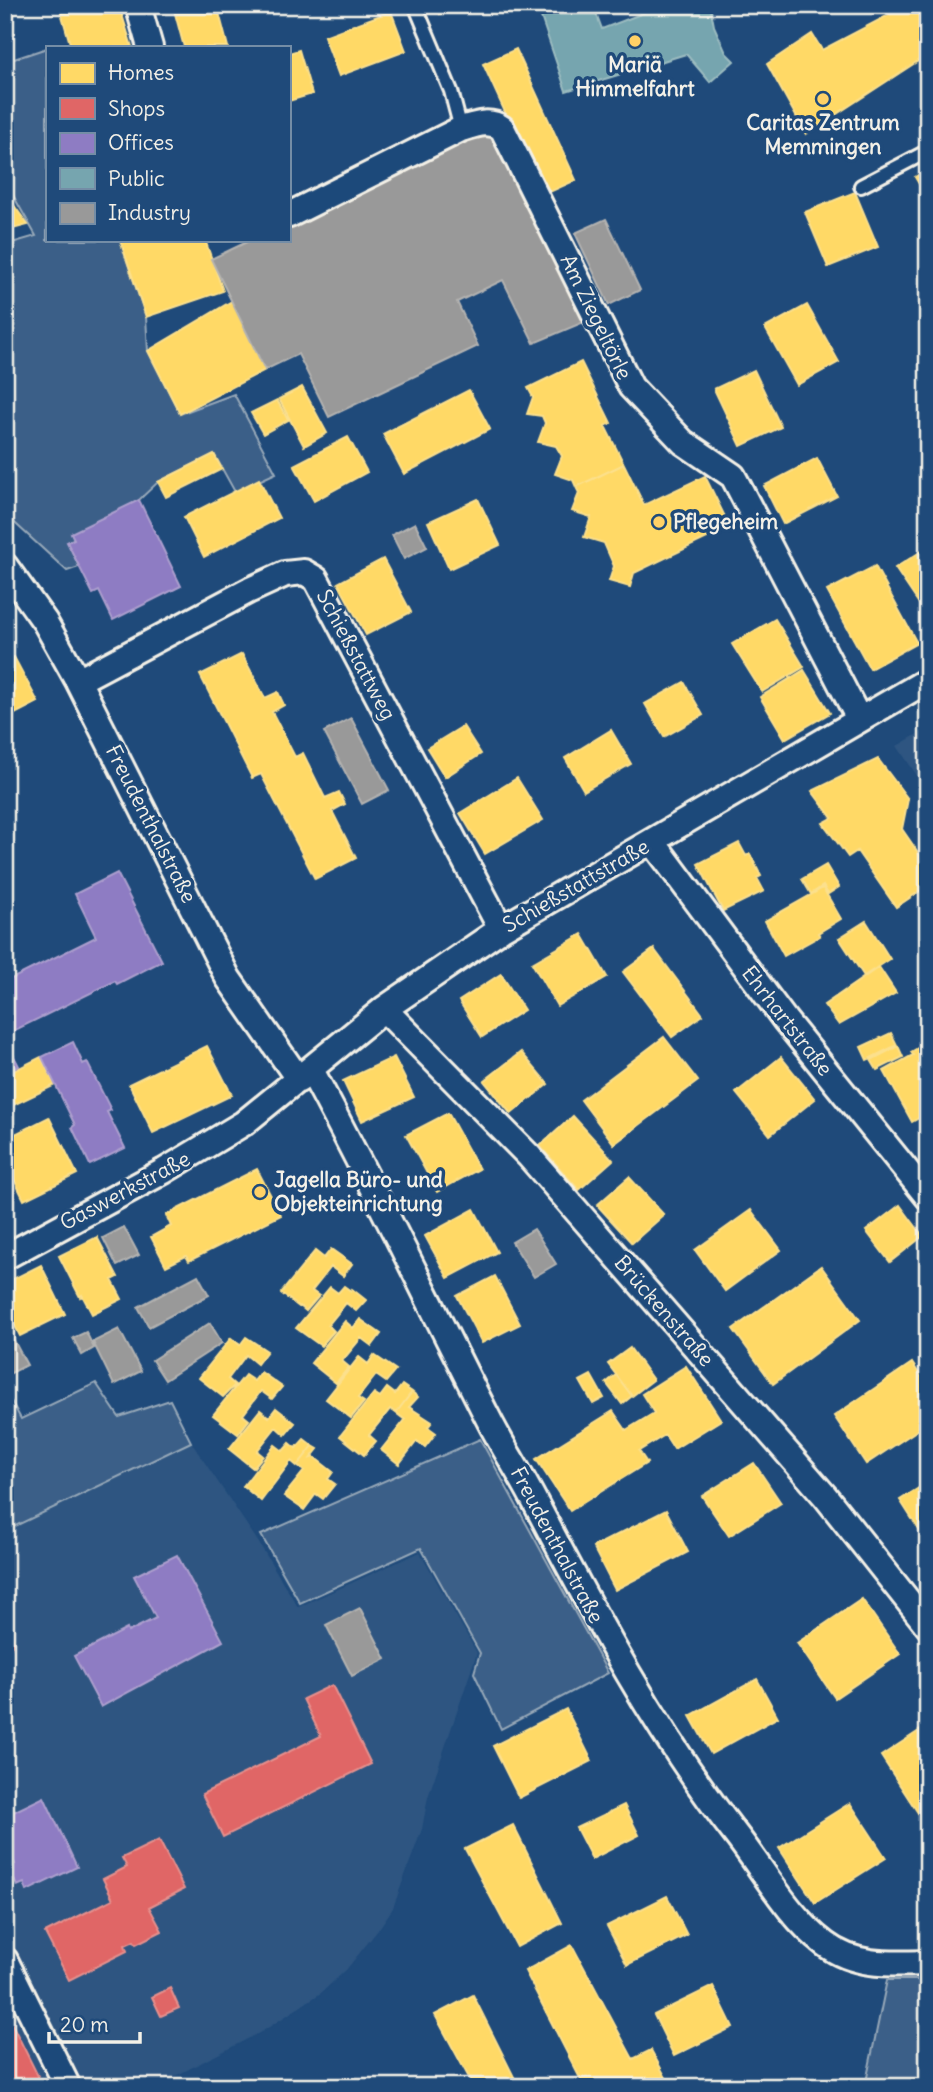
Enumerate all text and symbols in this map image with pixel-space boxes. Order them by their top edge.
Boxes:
marker: Mariä Himmelfahrt [627,33,643,49]
legend [46,46,290,242]
place label: Mariä Himmelfahrt [576,51,695,102]
text: Homes [108,59,174,86]
marker: Caritas Zentrum Memmingen [815,91,831,107]
text: Shops [108,95,165,122]
place label: Caritas Zentrum Memmingen [746,109,900,160]
text: Offices [108,129,174,156]
text: Public [108,165,165,192]
text: Industry [108,199,191,226]
street label: Am Ziegeltörle [554,250,638,384]
place label: Pflegeheim [673,508,779,535]
marker: Pflegeheim [651,514,667,530]
street label: Schießstattweg [311,585,402,725]
street label: Freudenthalstraße [100,740,203,907]
street label: Schießstattstraße [498,833,654,938]
street label: Ehrhartstraße [736,960,839,1081]
street label: Gaswerkstraße [55,1145,194,1236]
place label: Jagella Büro- und Objekteinrichtung [274,1166,444,1217]
marker: Jagella Büro- und Objekteinrichtung [252,1184,268,1200]
street label: Brückenstraße [609,1249,720,1372]
street label: Freudenthalstraße [505,1462,610,1628]
scale bar [49,2001,140,2045]
text: 20 m [60,2011,109,2038]

